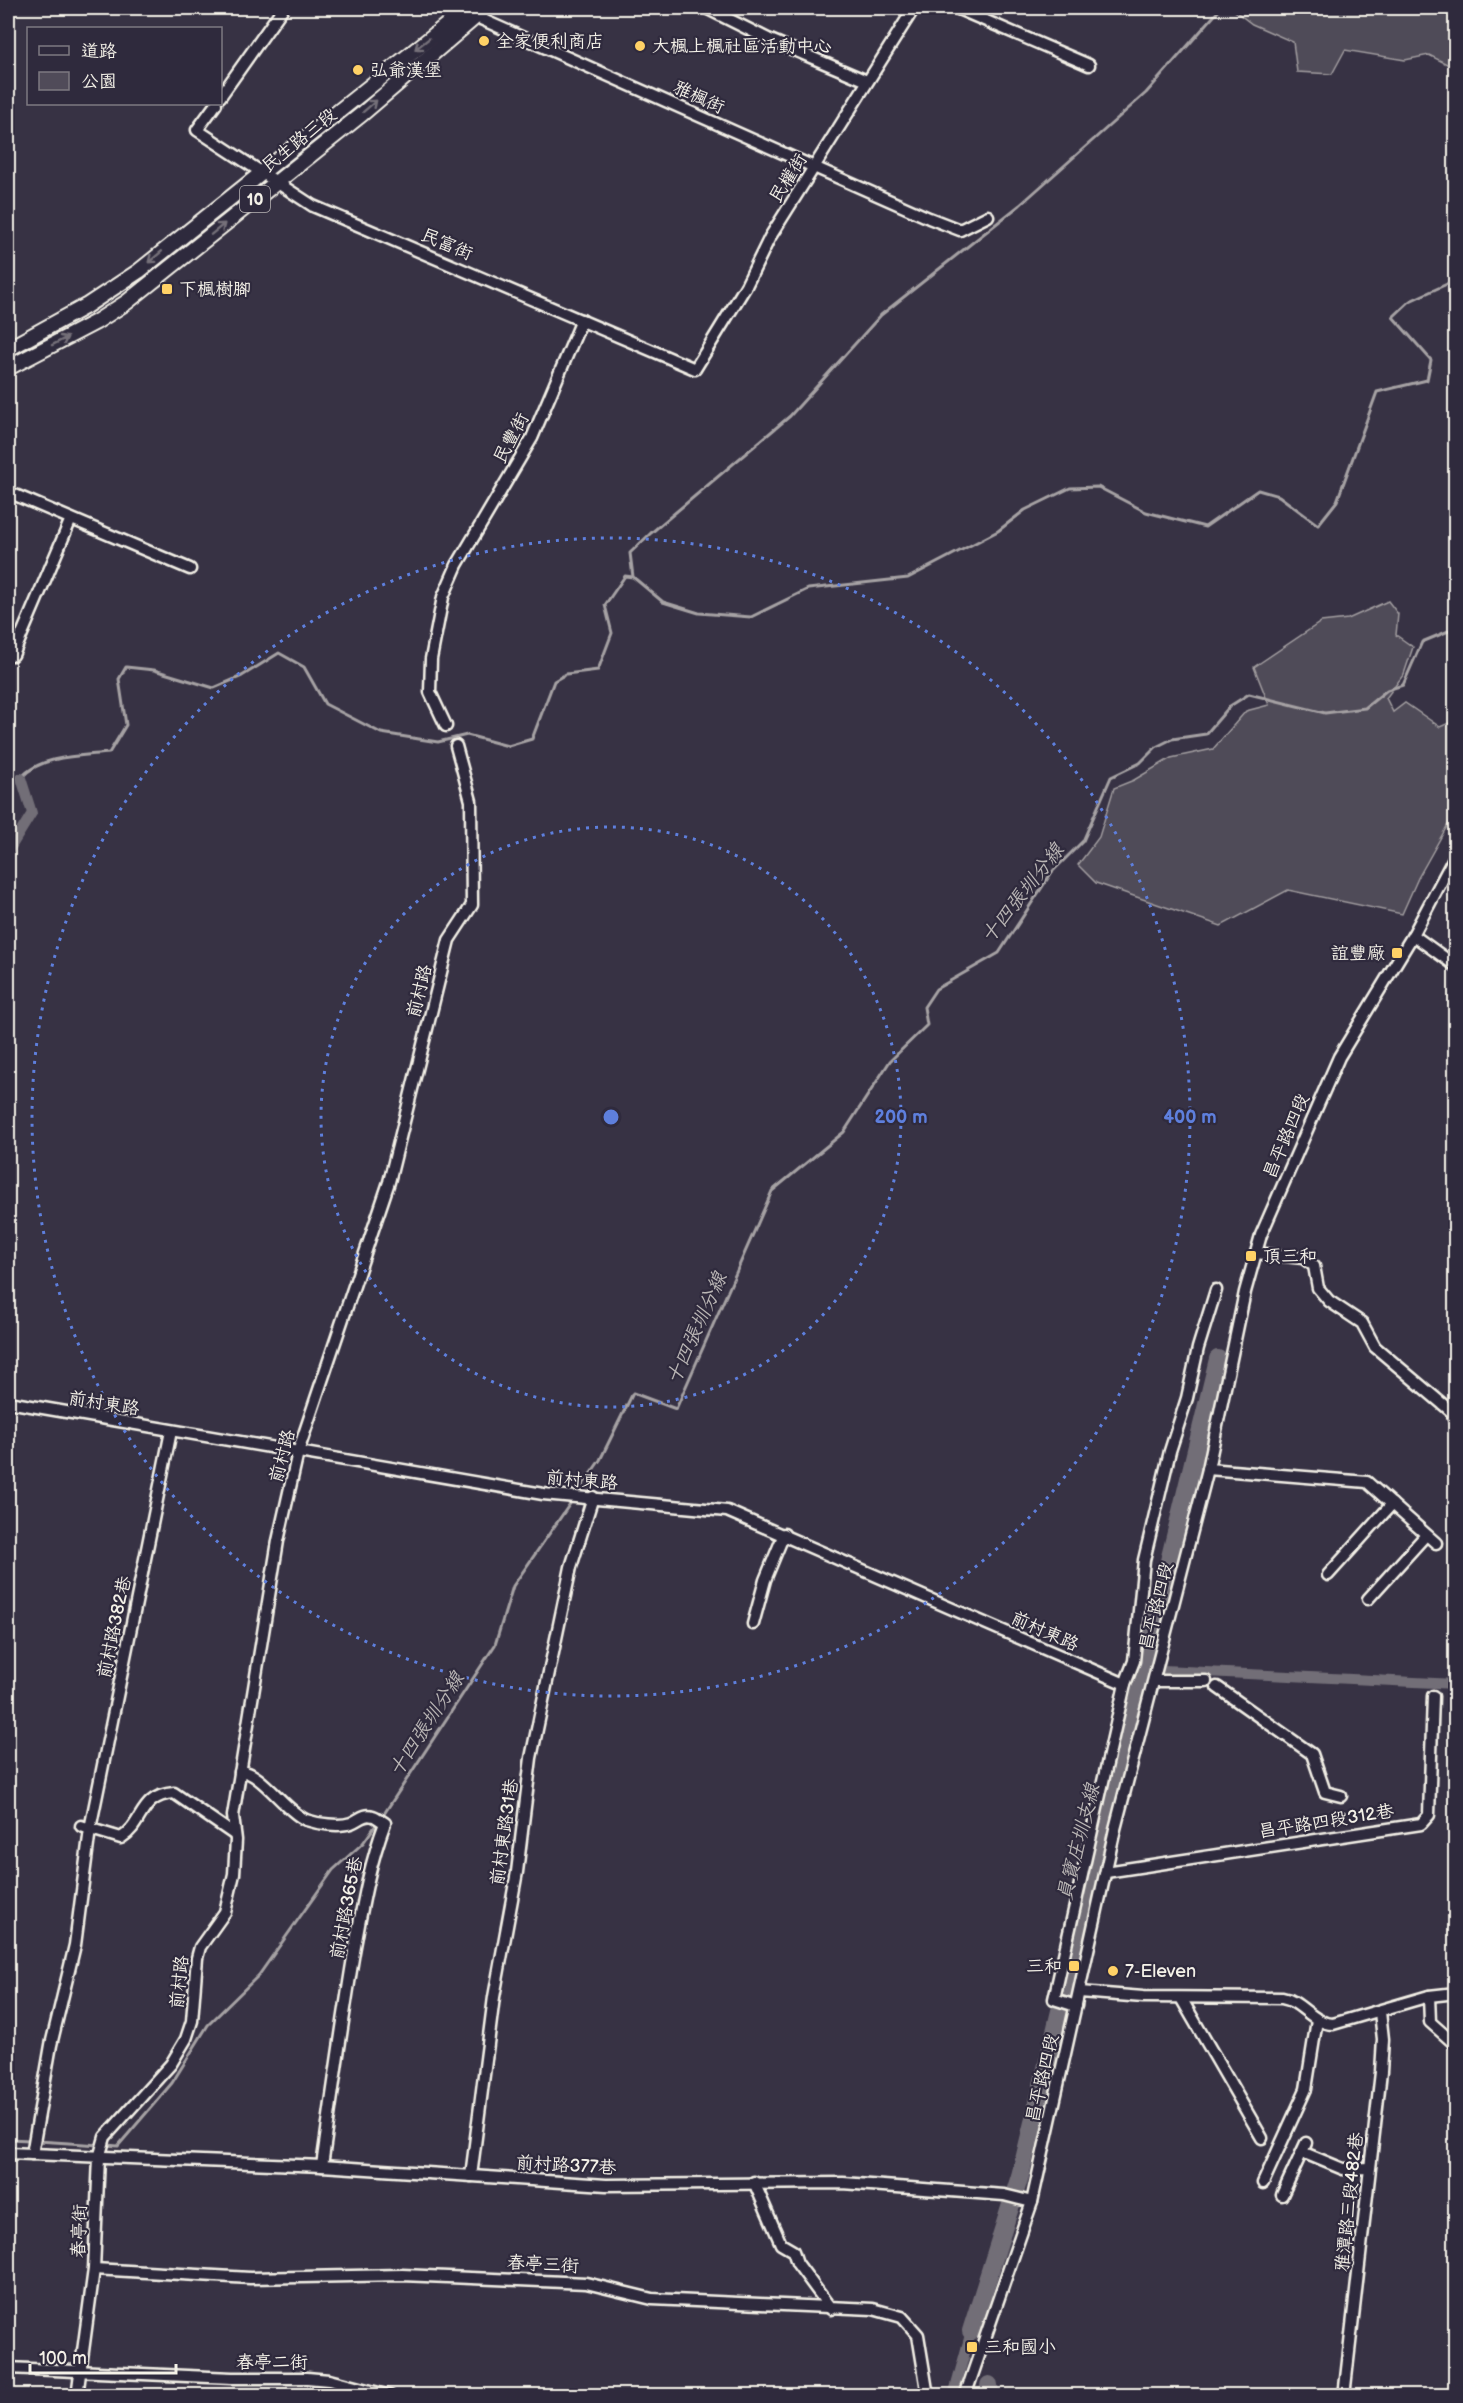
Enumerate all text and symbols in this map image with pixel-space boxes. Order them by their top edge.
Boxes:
legend [27,27,222,105]
place label: 全家便利商店 [496,31,604,52]
marker: 全家便利商店 [477,34,491,48]
place label: 大楓上楓社區活動中心 [652,36,832,57]
one-way arrow [414,37,430,50]
marker: 大楓上楓社區活動中心 [633,39,647,53]
text: 道路 [81,41,117,62]
place label: 弘爺漢堡 [370,60,442,81]
marker: 弘爺漢堡 [351,63,365,77]
text: 公園 [81,71,117,92]
street label: 雅楓街 [670,77,728,118]
one-way arrow [362,99,377,113]
street label: 民生路三段 [258,104,341,177]
street label: 民權街 [765,150,812,207]
road number: 10 [240,186,270,212]
one-way arrow [210,222,226,235]
street label: 民富街 [418,224,476,265]
one-way arrow [147,251,163,264]
place label: 下楓樹腳 [179,279,251,300]
marker: 下楓樹腳 [160,282,174,296]
one-way arrow [50,335,68,346]
street label: 民豐街 [489,409,533,467]
water label: 十四張圳分線 [976,838,1070,948]
place label: 誼豐廠 [1331,943,1385,964]
marker: 誼豐廠 [1390,946,1404,960]
street label: 前村路 [403,962,436,1020]
street label: 昌平路四段 [1259,1091,1314,1182]
centre of rings [601,1107,621,1127]
text: 200 m [874,1107,928,1128]
text: 400 m [1163,1107,1217,1128]
place label: 頂三和 [1263,1246,1317,1267]
marker: 頂三和 [1244,1249,1258,1263]
water label: 十四張圳分線 [662,1268,733,1388]
street label: 前村東路 [67,1387,141,1419]
street label: 前村路 [265,1427,300,1485]
street label: 前村東路 [545,1467,619,1494]
street label: 昌平路四段 [1135,1560,1178,1652]
street label: 前村路382巷 [93,1574,136,1680]
street label: 前村東路 [1008,1607,1082,1656]
water label: 十四張圳分線 [384,1667,470,1781]
street label: 前村東路31巷 [487,1777,522,1887]
water label: 員寶庄圳支線 [1053,1780,1105,1903]
street label: 昌平路四段312巷 [1257,1800,1395,1843]
street label: 前村路365巷 [326,1855,367,1961]
street label: 前村路 [166,1954,193,2010]
place label: 三和 [1026,1956,1062,1977]
marker: 三和 [1067,1959,1081,1973]
place label: 7-Eleven [1125,1961,1196,1982]
marker: 7-Eleven [1106,1964,1120,1978]
street label: 昌平路四段 [1022,2032,1063,2124]
street label: 雅潭路三段482巷 [1332,2131,1367,2273]
street label: 前村路377巷 [515,2152,617,2179]
street label: 春亭街 [68,2204,91,2258]
street label: 春亭三街 [506,2252,579,2277]
scale bar [30,2337,176,2375]
place label: 三和國小 [984,2337,1056,2358]
marker: 三和國小 [965,2340,979,2354]
text: 100 m [39,2348,87,2369]
street label: 春亭二街 [236,2352,308,2373]

